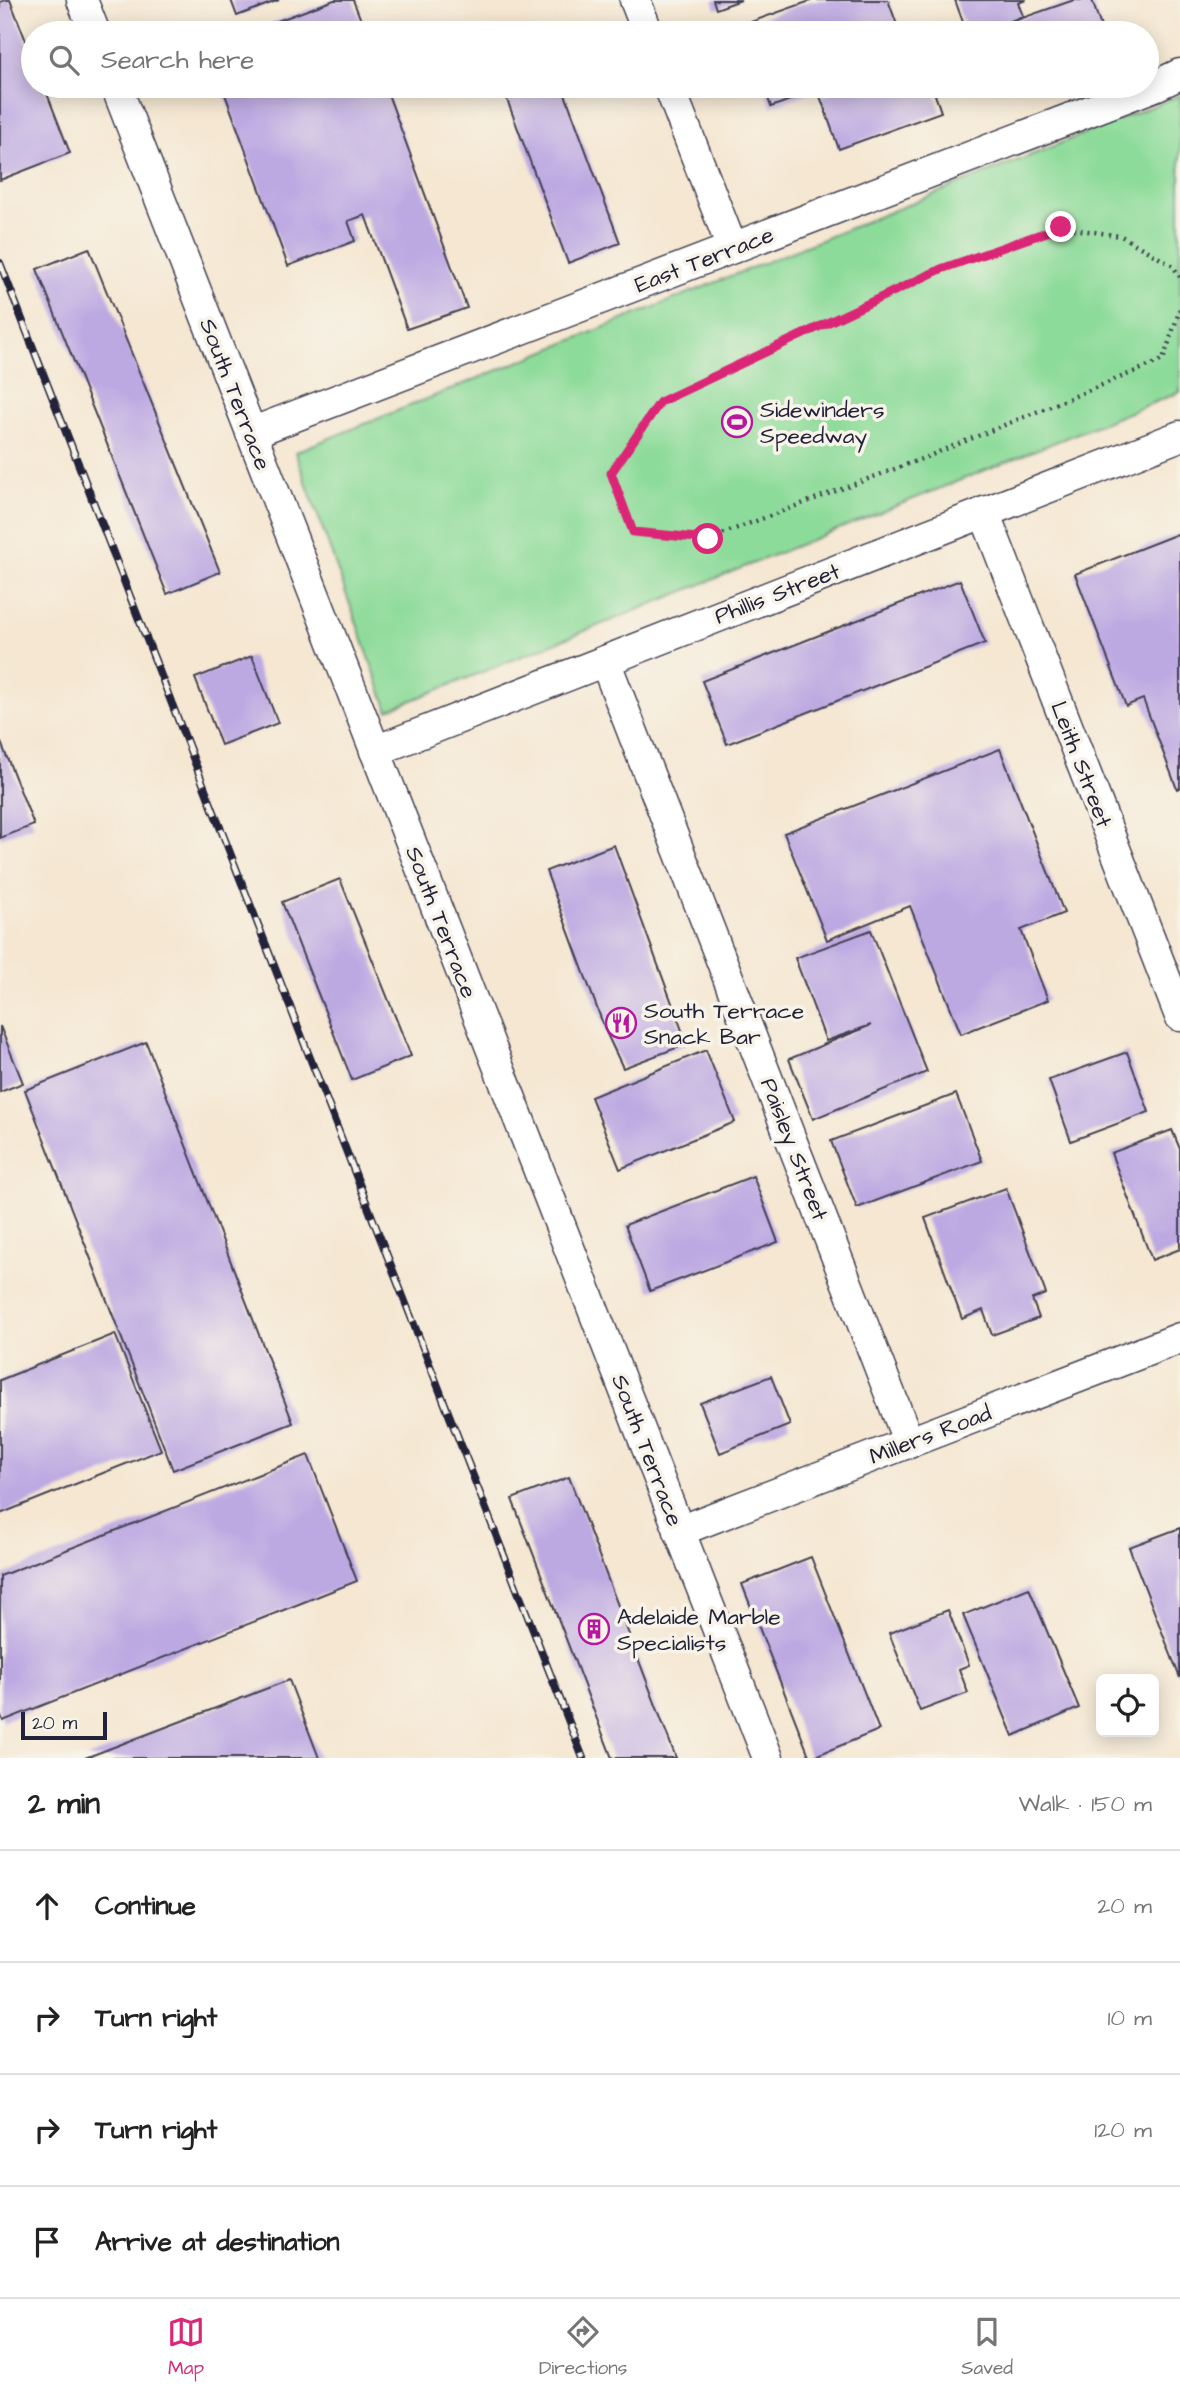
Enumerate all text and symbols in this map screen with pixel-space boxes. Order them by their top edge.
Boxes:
search box [21,21,1159,98]
icon: search [45,41,83,79]
text: Search here [101,42,254,78]
route end [1045,211,1076,242]
street label: East Terrace [630,219,778,301]
street label: South Terrace [191,314,279,475]
place label: Sidewinders Speedway [760,394,885,453]
sports icon: Sidewinders Speedway [720,405,754,439]
route start [692,523,723,554]
street label: Phillis Street [710,555,845,633]
street label: Leith Street [1042,697,1120,833]
street label: South Terrace [397,842,485,1003]
place label: South Terrace Snack Bar [644,995,804,1053]
restaurant icon: South Terrace Snack Bar [604,1006,638,1040]
street label: Paisley Street [751,1073,836,1226]
street label: South Terrace [603,1370,691,1531]
street label: Millers Road [865,1397,996,1473]
place label: Adelaide Marble Specialists [617,1601,781,1659]
building icon: Adelaide Marble Specialists [577,1612,611,1646]
map controls [1096,1674,1159,1737]
button: locate [1096,1674,1159,1737]
scale bar [21,1709,107,1741]
text: 20 m [32,1710,77,1737]
text: 2 min [28,1783,100,1825]
text: Walk · 150 m [1018,1788,1152,1820]
icon: ahead [28,1887,66,1925]
text: Continue [95,1888,196,1924]
text: 20 m [1097,1890,1152,1922]
icon: right [28,1999,66,2037]
text: Turn right [95,2000,217,2036]
text: 10 m [1107,2002,1152,2034]
icon: right [28,2111,66,2149]
text: Turn right [95,2112,217,2148]
text: 120 m [1094,2114,1152,2146]
icon: arrive [28,2223,66,2261]
text: Arrive at destination [95,2224,340,2260]
tab: Map [167,2313,205,2382]
tab: Directions [539,2313,627,2382]
tab: Saved [961,2313,1013,2382]

